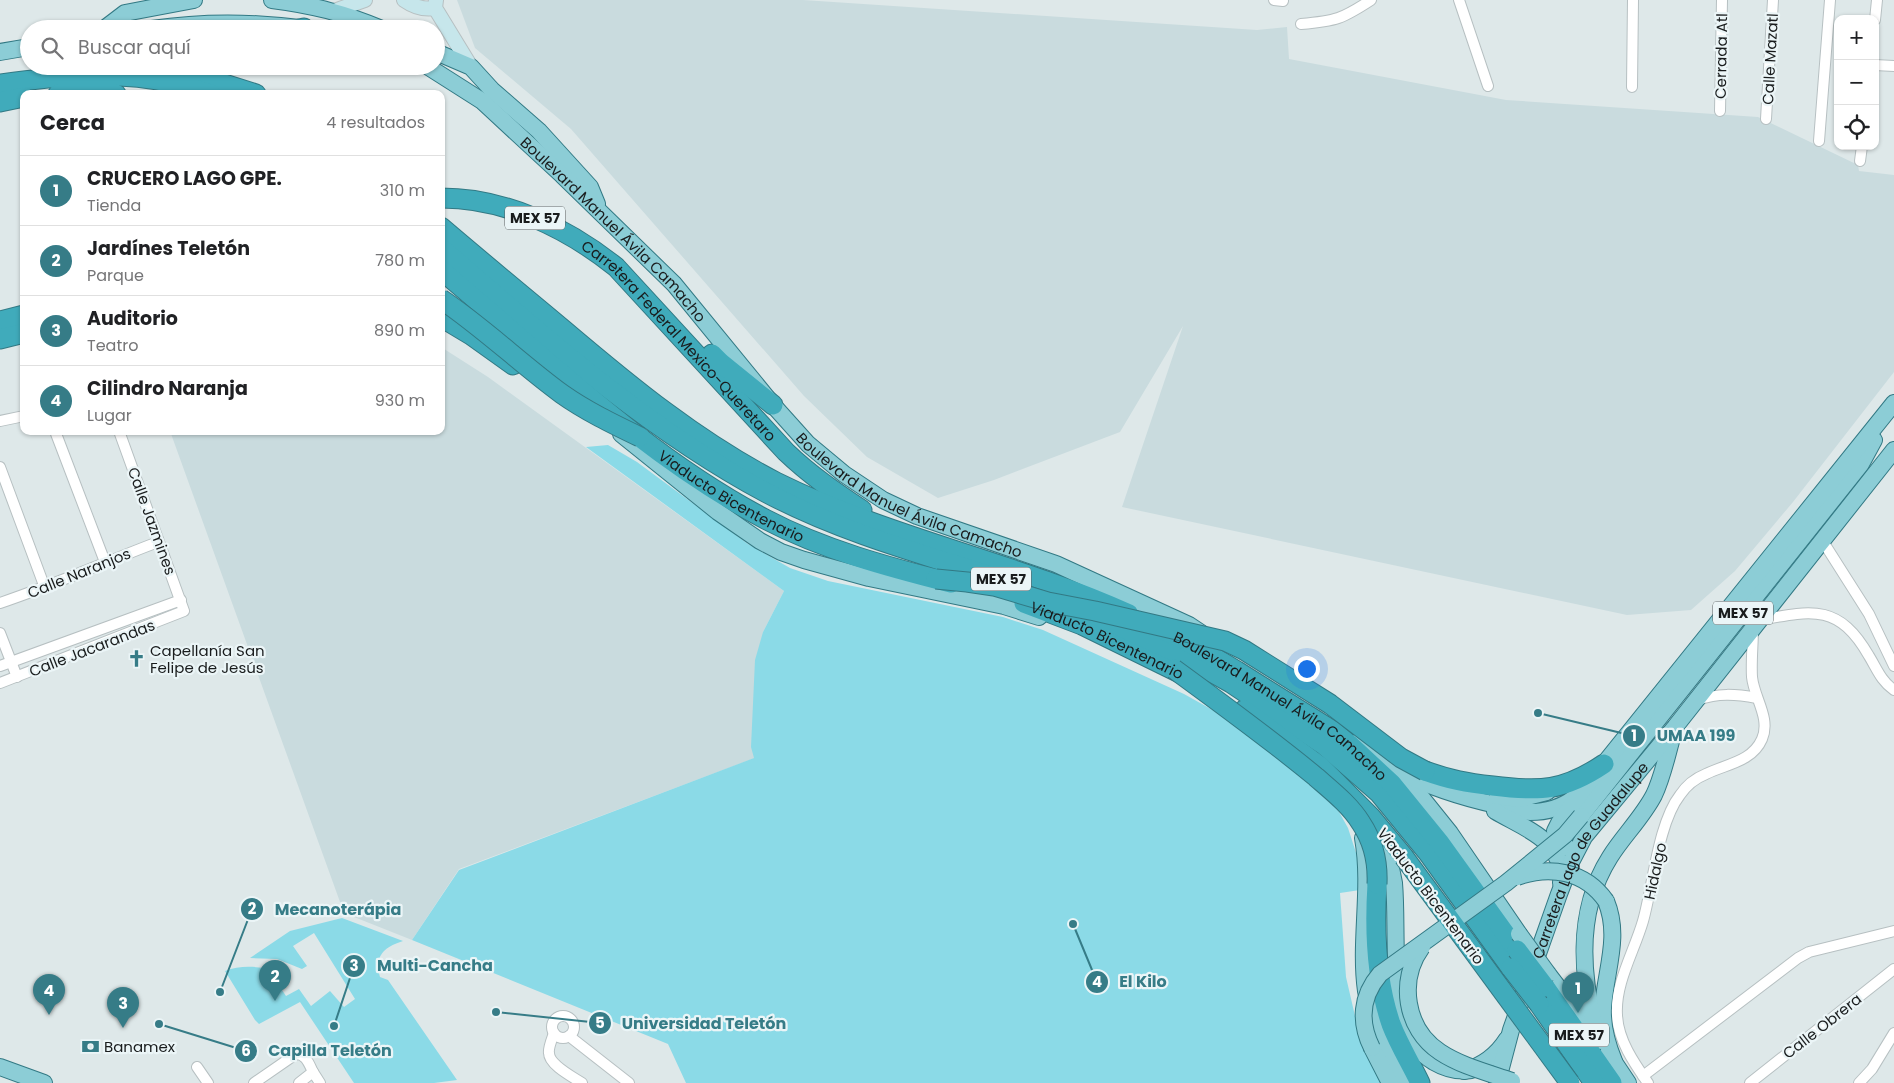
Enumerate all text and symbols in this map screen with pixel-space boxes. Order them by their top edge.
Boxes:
street label: Cerrada Atl [1710,13,1732,99]
street label: Calle Mazatl [1757,13,1783,105]
map controls [1834,15,1879,150]
button: + [1834,15,1879,60]
search box [20,20,445,75]
icon: search [38,34,66,62]
text: Buscar aquí [78,34,191,61]
button: − [1834,60,1879,105]
button: locate [1834,105,1879,150]
text: Cerca [40,108,105,137]
text: 4 resultados [326,111,425,134]
street label: Boulevard Manuel Ávila Camacho [516,132,711,326]
text: CRUCERO LAGO GPE. [87,165,282,192]
text: 1 [53,179,59,202]
text: 310 m [380,179,425,202]
text: Tienda [87,194,141,217]
road number: MEX 57 [505,207,565,230]
text: Jardínes Teletón [87,235,250,262]
street label: Carretera Federal Mexico-Queretaro [578,235,781,446]
text: 2 [51,249,61,272]
text: 780 m [375,249,425,272]
text: Parque [87,264,144,287]
text: Auditorio [87,305,178,332]
text: 3 [51,319,61,342]
text: 890 m [374,319,425,342]
text: Teatro [87,334,138,357]
text: Cilindro Naranja [87,375,248,402]
text: 4 [51,389,61,412]
text: 930 m [375,389,425,412]
text: Lugar [87,404,132,427]
street label: Boulevard Manuel Ávila Camacho [792,428,1025,562]
street label: Viaducto Bicentenario [654,445,808,547]
street label: Calle Jazmines [123,464,181,578]
street label: Calle Naranjos [24,543,134,603]
road number: MEX 57 [971,568,1031,590]
street label: Viaducto Bicentenario [1028,596,1187,684]
road number: MEX 57 [1713,602,1773,624]
street label: Calle Jacarandas [26,614,158,682]
street label: Boulevard Manuel Ávila Camacho [1170,626,1392,785]
place label: Capellanía San Felipe de Jesús [150,640,265,678]
church icon: Capellanía San Felipe de Jesús [126,649,146,669]
your location [1294,656,1320,682]
callout: UMAA 199 [1622,720,1745,751]
text: UMAA 199 [1657,724,1735,747]
text: 1 [1631,725,1637,746]
street label: Carretera Lago de Guadalupe [1527,757,1653,961]
street label: Viaducto Bicentenario [1373,823,1489,969]
street label: Hidalgo [1639,841,1671,901]
callout: Mecanoterápia [240,893,411,924]
text: 2 [248,898,257,919]
text: Mecanoterápia [275,898,401,921]
callout: Multi-Cancha [342,950,503,981]
text: Multi-Cancha [377,954,493,977]
text: 3 [349,955,359,976]
pin: 2 [259,960,291,1001]
callout: El Kilo [1084,966,1177,997]
text: El Kilo [1119,970,1167,993]
text: 4 [1092,971,1102,992]
pin: 1 [1562,972,1594,1013]
pin: 4 [33,974,65,1015]
pin: 3 [107,987,139,1028]
street label: Calle Obrera [1778,988,1866,1064]
callout: Universidad Teletón [587,1008,797,1039]
text: 5 [595,1012,605,1033]
text: Universidad Teletón [622,1012,786,1035]
road number: MEX 57 [1549,1024,1609,1046]
callout: Capilla Teletón [233,1035,402,1066]
bank icon: Banamex [80,1036,100,1056]
place label: Banamex [104,1036,175,1057]
text: Capilla Teletón [268,1039,392,1062]
text: 6 [241,1040,251,1061]

